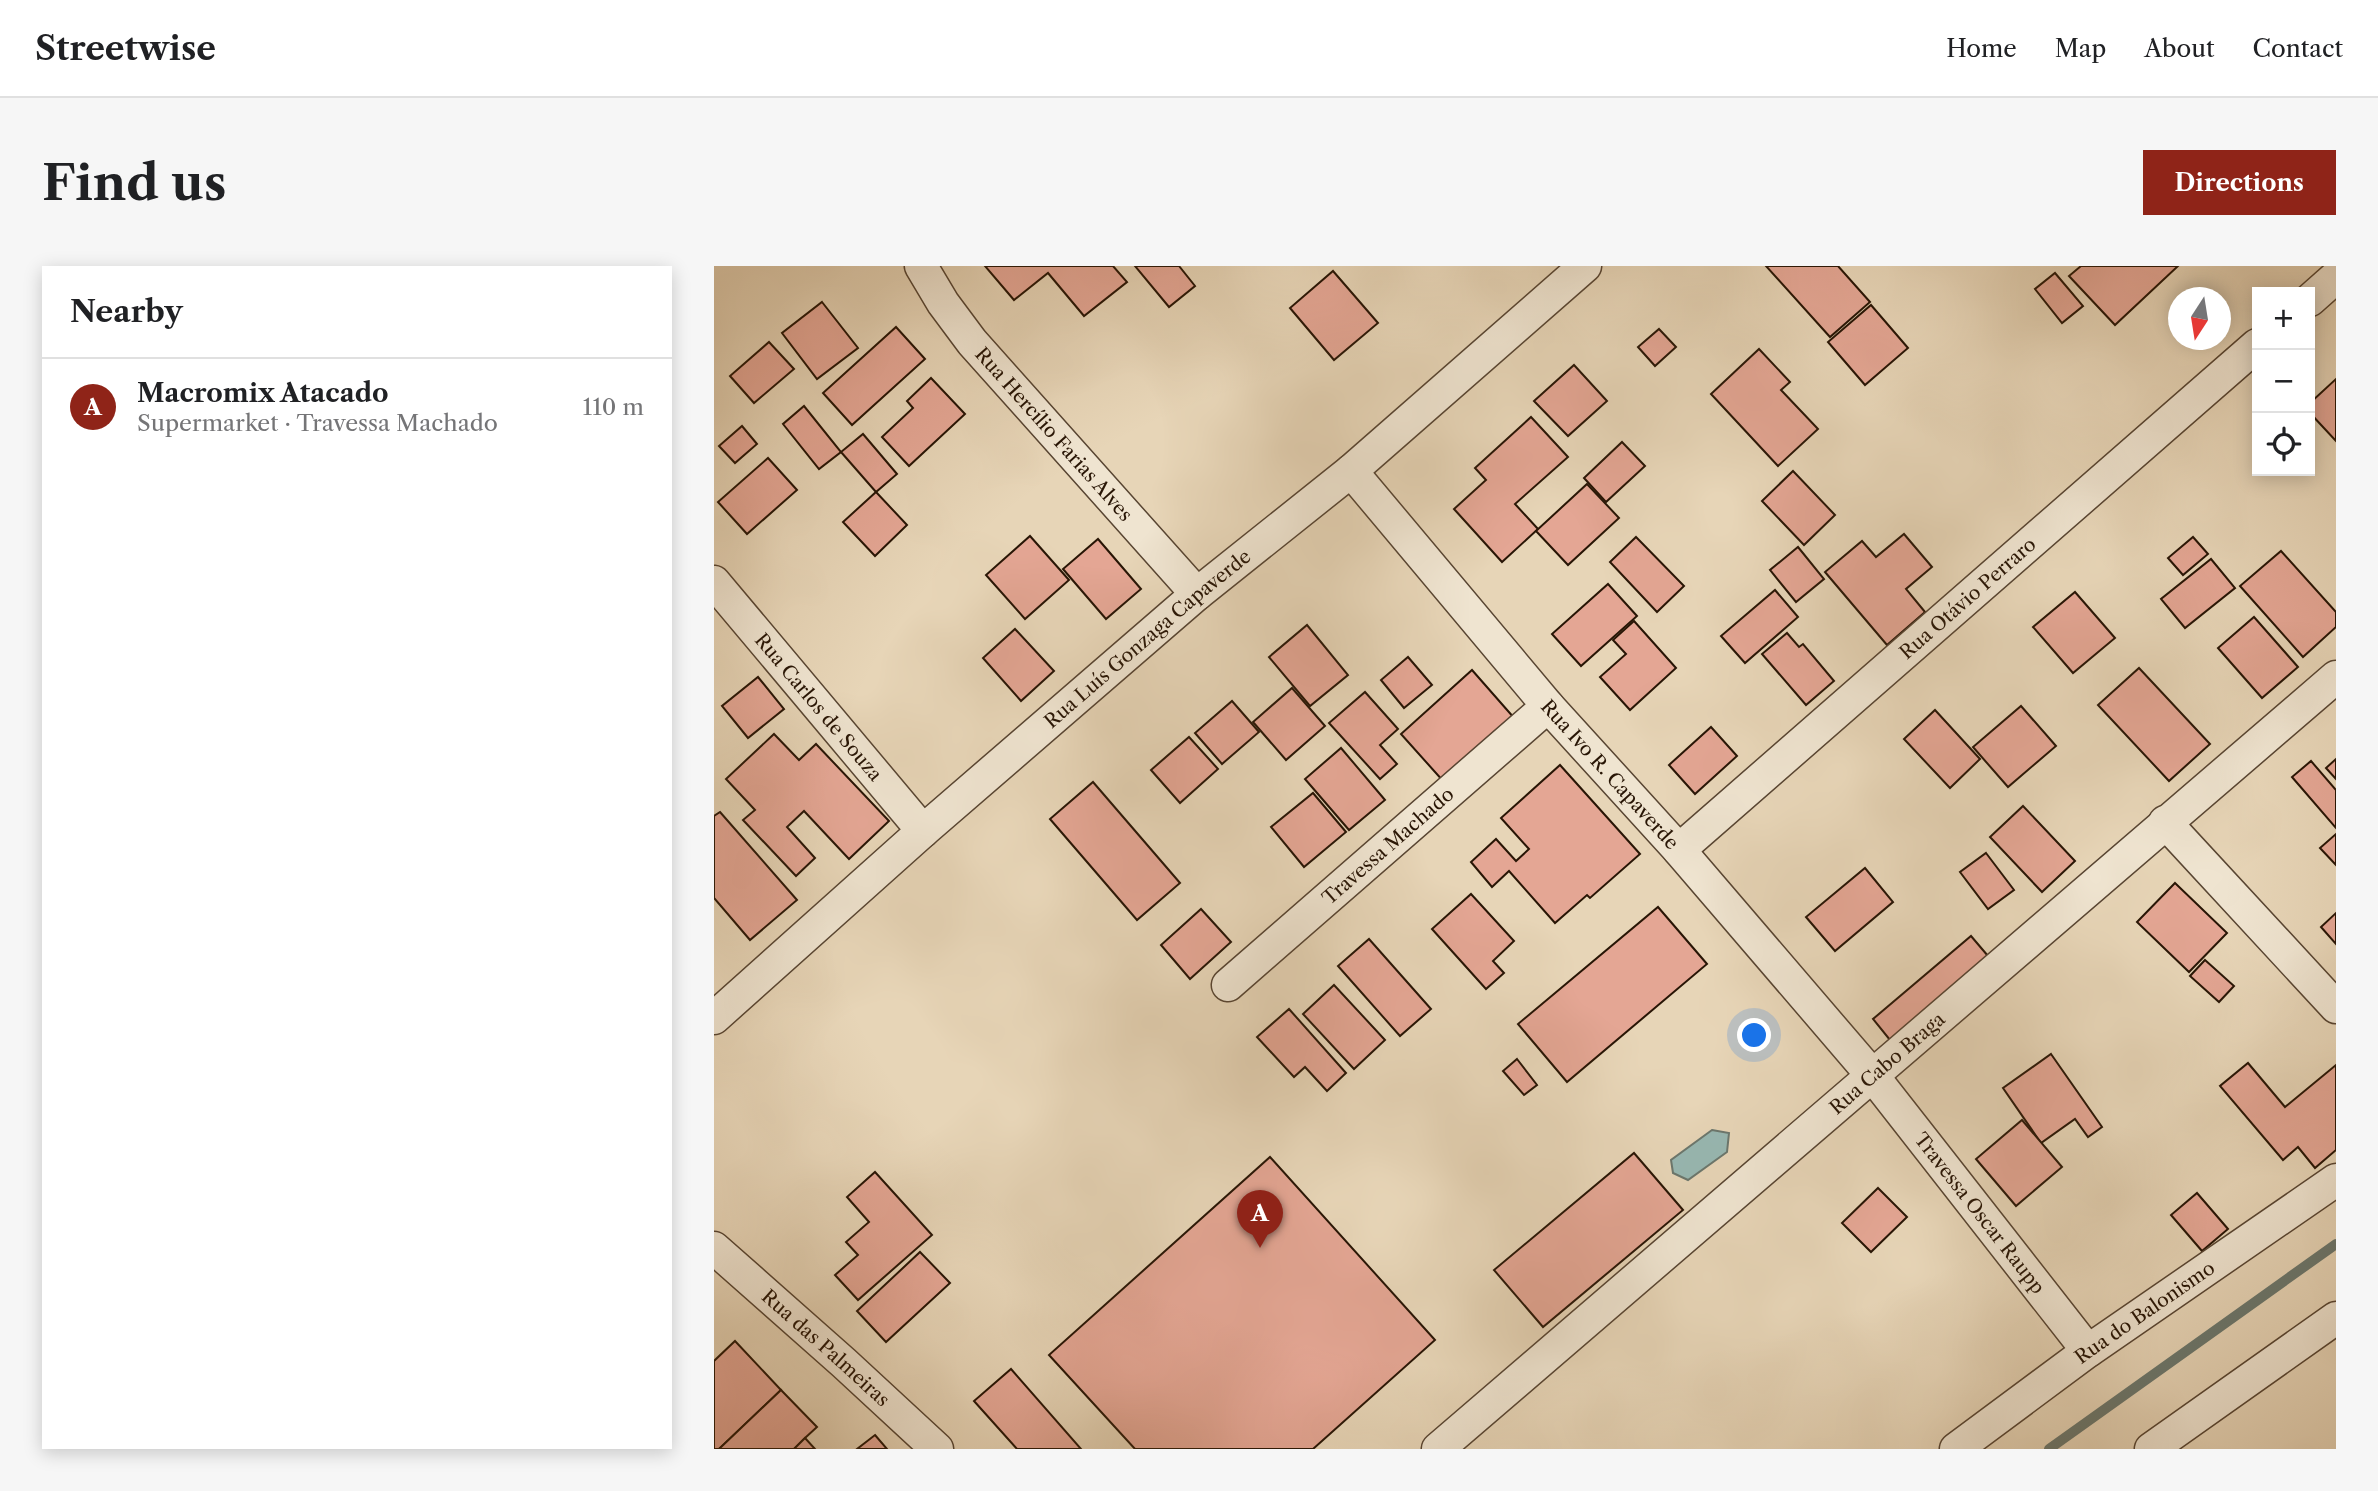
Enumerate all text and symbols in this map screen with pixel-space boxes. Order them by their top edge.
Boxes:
text: Streetwise [35,28,216,69]
text: Home [1946,34,2017,63]
text: Map [2055,34,2106,63]
text: About [2144,34,2215,63]
text: Contact [2253,34,2343,63]
button: Directions [2143,150,2336,215]
text: Find us [42,152,226,213]
north arrow [2168,287,2231,350]
map controls [2252,287,2315,476]
button: + [2252,287,2315,350]
text: Nearby [70,293,183,330]
street label: Rua Hercílio Farias Alves [971,342,1138,526]
button: − [2252,350,2315,413]
text: Macromix Atacado [137,377,389,409]
text: A [84,393,102,421]
text: 110 m [583,393,644,421]
text: Supermarket · Travessa Machado [137,409,498,437]
button: locate [2252,413,2315,476]
street label: Rua Otávio Perraro [1895,532,2040,664]
street label: Rua Luís Gonzaga Capaverde [1039,544,1255,733]
street label: Rua Carlos de Souza [750,628,887,785]
street label: Rua Ivo R. Capaverde [1536,695,1684,854]
street label: Travessa Machado [1317,782,1458,909]
street label: Rua Cabo Braga [1825,1007,1949,1119]
your location [1737,1018,1771,1052]
street label: Travessa Oscar Raupp [1910,1128,2050,1298]
pin: A [1237,1190,1283,1248]
street label: Rua do Balonismo [2070,1256,2219,1368]
street label: Rua das Palmeiras [757,1285,895,1411]

